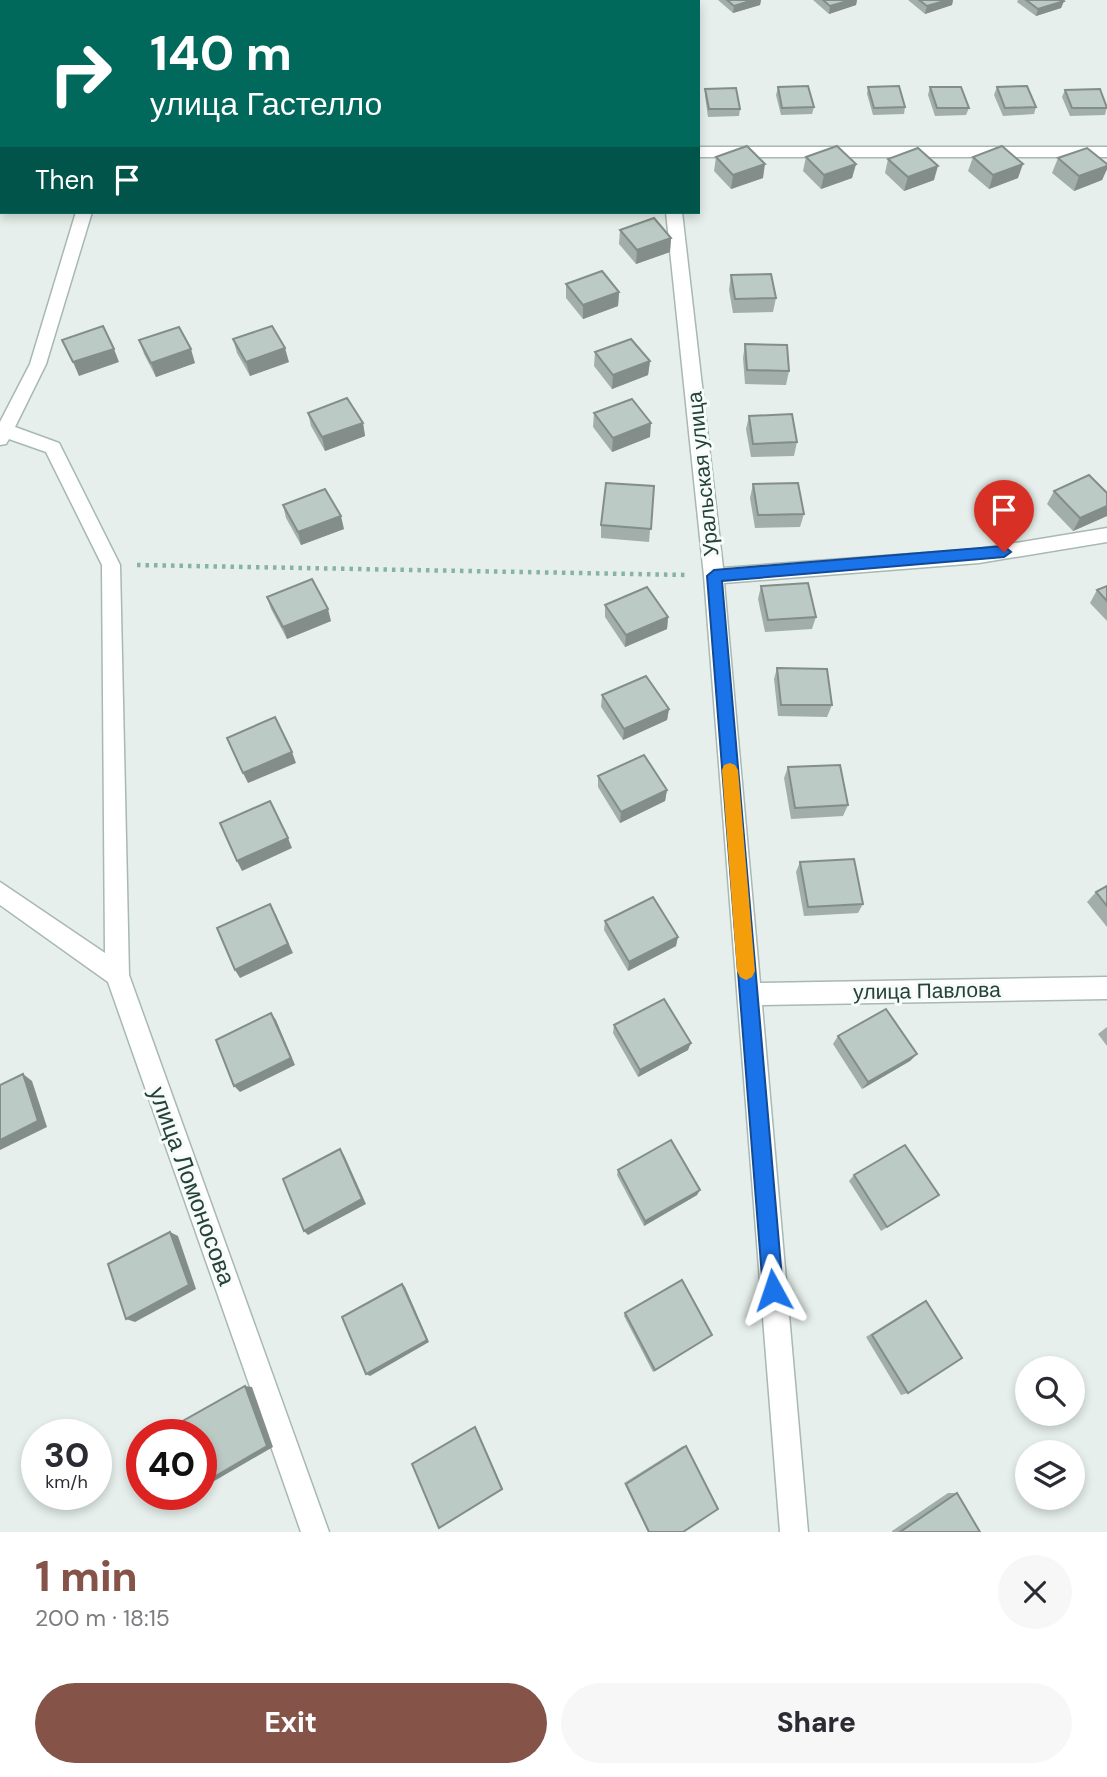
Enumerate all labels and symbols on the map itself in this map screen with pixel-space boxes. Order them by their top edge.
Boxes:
street label: Уральская улица [680,390,726,558]
pin [974,480,1034,552]
street label: улица Павлова [853,976,1001,1006]
street label: улица Ломоносова [142,1082,243,1290]
position arrow [736,1253,810,1327]
speed limit sign: 40 [126,1419,217,1510]

